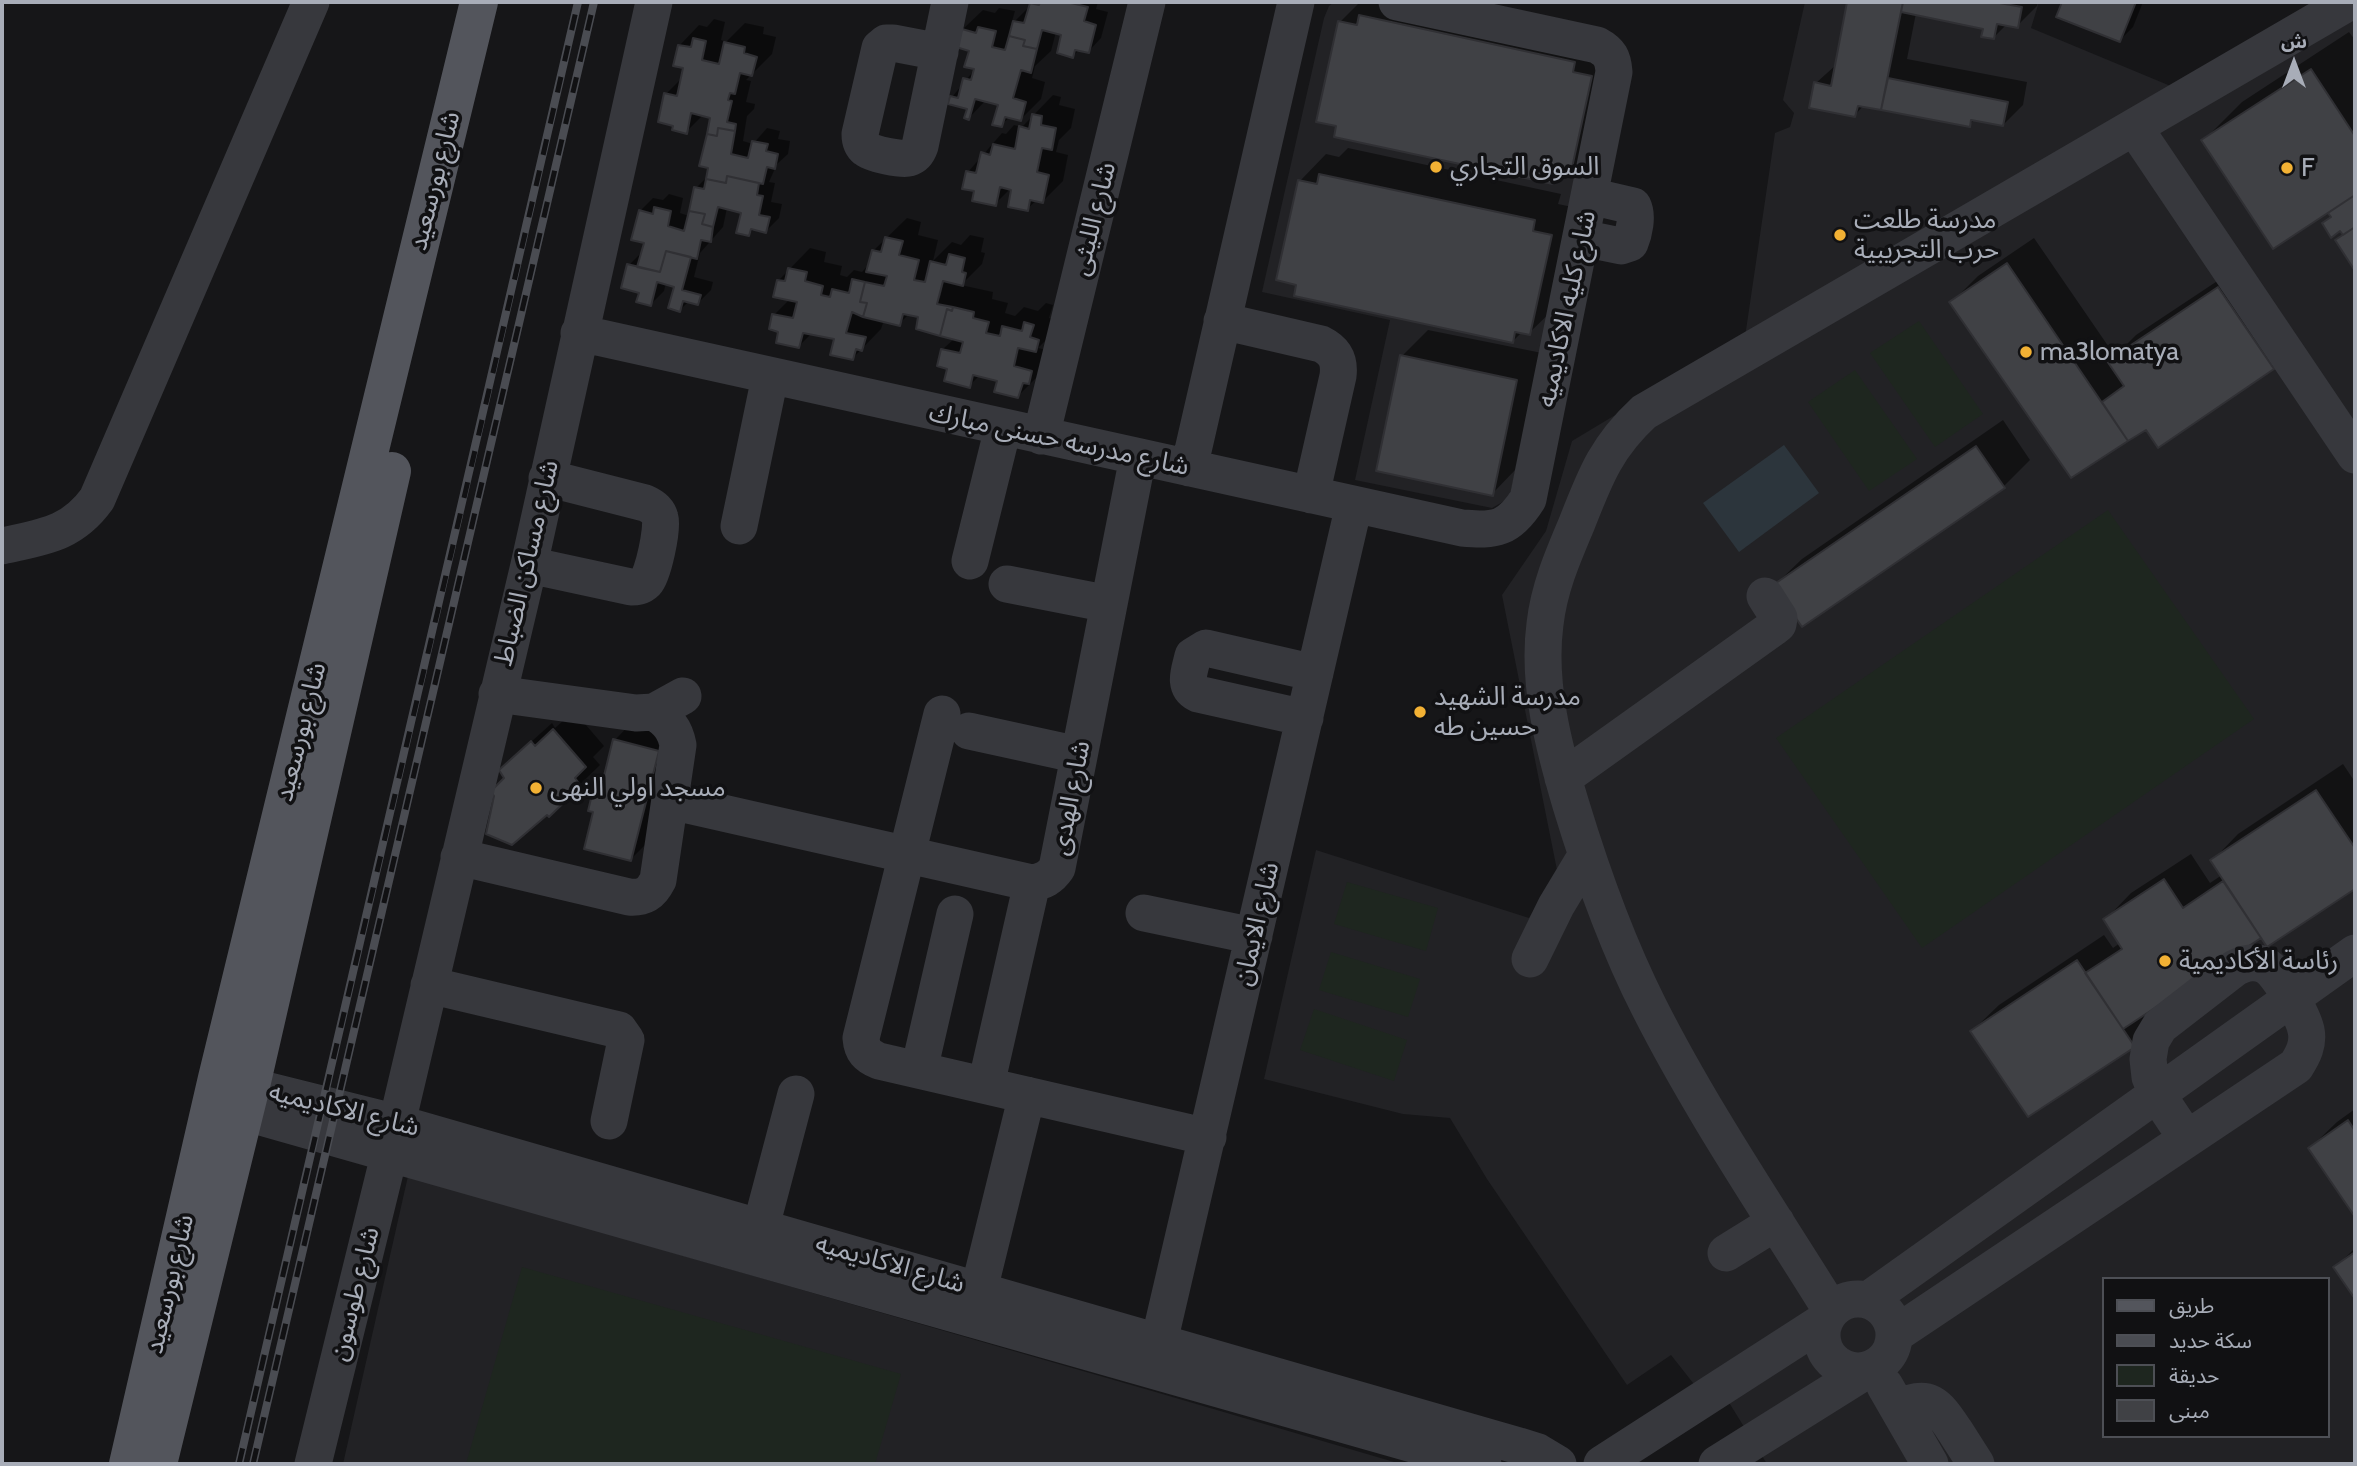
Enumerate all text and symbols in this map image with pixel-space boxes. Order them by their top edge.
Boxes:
north arrow [2259,28,2329,98]
text: ش [2281,30,2307,53]
street label: شارع بورسعيد [403,108,467,254]
place label: السوق التجاري [1450,151,1599,183]
place label: F [2301,152,2315,184]
street label: شارع الليثى [1065,159,1123,279]
marker: السوق التجاري [1428,159,1444,175]
marker: F [2279,160,2295,176]
place label: مدرسة طلعت حرب التجريبية [1854,204,1999,266]
street label: شارع كليه الاكاديميه [1531,208,1603,410]
marker: مدرسة طلعت حرب التجريبية [1832,227,1848,243]
place label: ma3lomatya [2040,336,2179,368]
marker: ma3lomatya [2018,344,2034,360]
street label: شارع مدرسه حسنى مبارك [926,397,1192,483]
street label: شارع مساكن الضباط [488,457,566,669]
street label: شارع بورسعيد [269,659,333,805]
place label: مدرسة الشهيد حسين طه [1434,681,1581,742]
marker: مدرسة الشهيد حسين طه [1412,704,1428,720]
street label: شارع الهدى [1045,738,1097,858]
place label: مسجد اولي النهى [550,772,726,804]
marker: مسجد اولي النهى [528,780,544,796]
street label: شارع الايمان [1228,859,1286,989]
place label: رئاسة الأكاديمية [2179,945,2338,977]
marker: رئاسة الأكاديمية [2157,953,2173,969]
street label: شارع الاكاديميه [266,1076,422,1144]
street label: شارع بورسعيد [139,1211,201,1357]
street label: شارع طوسون [323,1224,387,1364]
street label: شارع الاكاديميه [812,1228,968,1300]
legend [2102,1277,2329,1438]
text: طريق [2169,1293,2214,1318]
text: سكة حديد [2169,1328,2252,1353]
text: حديقة [2169,1363,2219,1388]
text: مبنى [2169,1398,2210,1423]

